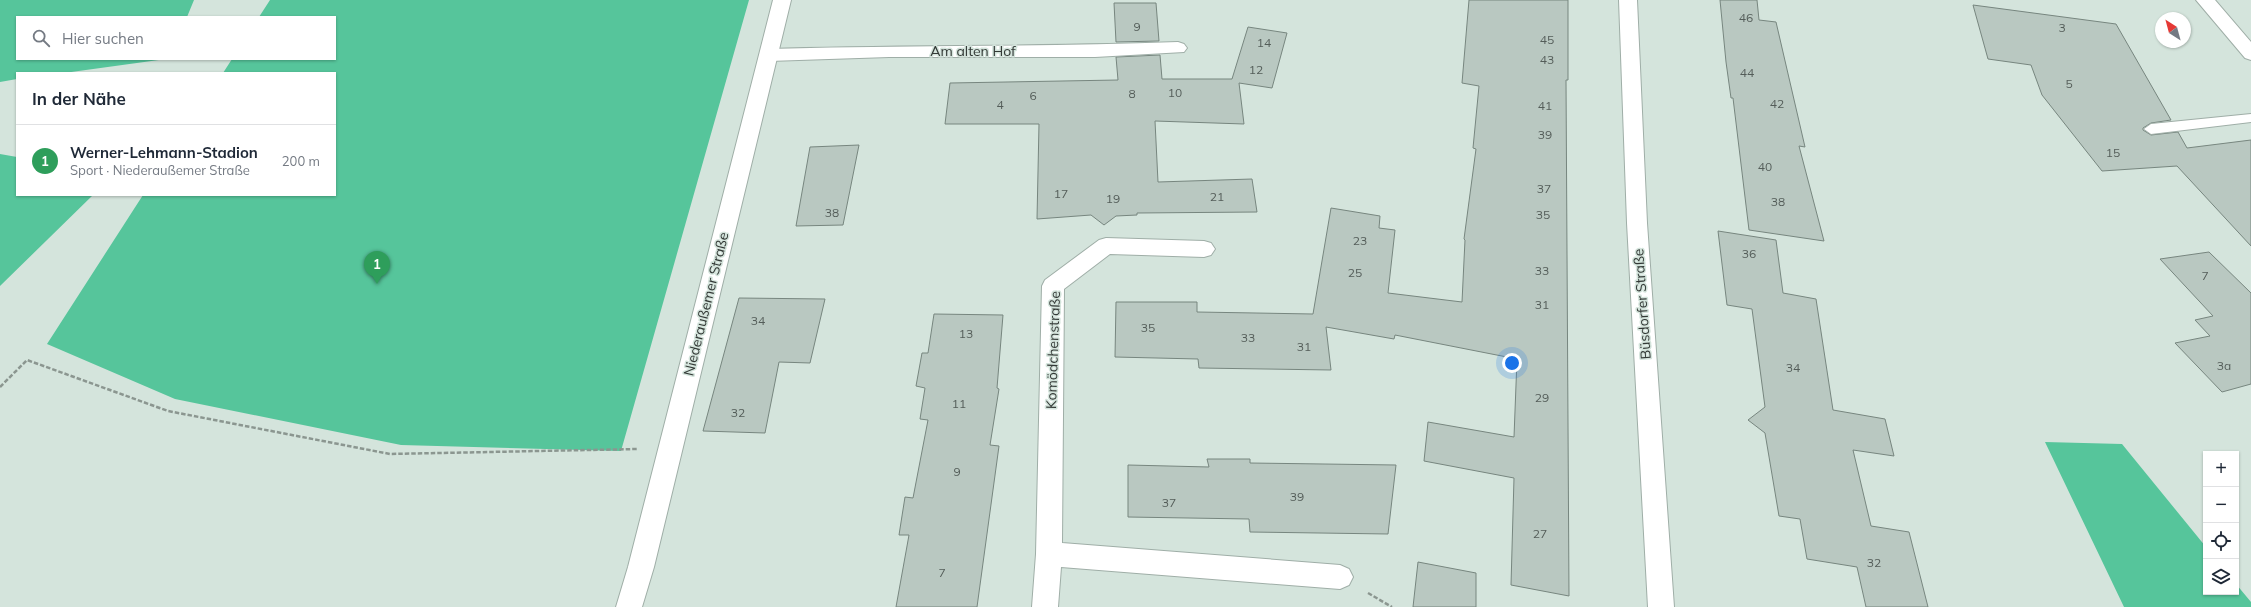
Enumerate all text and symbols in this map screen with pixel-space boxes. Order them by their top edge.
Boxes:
house number: 46 [1739,10,1753,25]
north arrow [2155,12,2191,48]
search box [16,16,336,60]
house number: 9 [1133,19,1141,34]
house number: 3 [2058,20,2066,35]
icon: search [30,27,52,49]
text: Hier suchen [62,29,144,48]
house number: 45 [1540,32,1554,47]
house number: 14 [1257,35,1271,50]
street label: Am alten Hof [930,42,1016,60]
house number: 43 [1540,52,1554,67]
house number: 12 [1249,62,1263,77]
house number: 44 [1740,65,1754,80]
house number: 5 [2065,76,2073,91]
house number: 10 [1168,85,1182,100]
house number: 8 [1128,86,1136,101]
text: In der Nähe [32,88,126,109]
house number: 6 [1029,88,1037,103]
house number: 42 [1770,96,1784,111]
house number: 4 [996,97,1004,112]
house number: 41 [1538,98,1552,113]
house number: 39 [1538,127,1552,142]
text: Werner-Lehmann-Stadion [70,143,258,162]
house number: 15 [2106,145,2120,160]
text: 1 [41,153,49,169]
text: 200 m [282,153,320,169]
house number: 40 [1758,159,1772,174]
text: Sport · Niederaußemer Straße [70,162,250,178]
house number: 37 [1537,181,1551,196]
house number: 17 [1054,186,1068,201]
house number: 21 [1210,189,1224,204]
house number: 19 [1106,191,1120,206]
house number: 38 [1771,194,1785,209]
house number: 38 [825,205,839,220]
house number: 35 [1536,207,1550,222]
street label: Niederaußemer Straße [679,230,733,378]
house number: 23 [1353,233,1367,248]
house number: 36 [1742,246,1756,261]
street label: Büsdorfer Straße [1629,248,1655,360]
pin: 1 [364,251,390,284]
house number: 33 [1535,263,1549,278]
house number: 25 [1348,265,1362,280]
house number: 7 [2201,268,2209,283]
street label: Komödchenstraße [1042,291,1064,409]
house number: 31 [1535,297,1549,312]
house number: 34 [751,313,765,328]
house number: 35 [1141,320,1155,335]
house number: 13 [959,326,973,341]
house number: 33 [1241,330,1255,345]
house number: 31 [1297,339,1311,354]
your location [1502,353,1522,373]
house number: 3a [2217,358,2231,373]
house number: 34 [1786,360,1800,375]
house number: 29 [1535,390,1549,405]
house number: 11 [952,396,966,411]
house number: 32 [731,405,745,420]
map controls [2203,451,2239,595]
button: + [2203,451,2239,487]
house number: 9 [953,464,961,479]
button: − [2203,487,2239,523]
house number: 39 [1290,489,1304,504]
house number: 37 [1162,495,1176,510]
button: locate [2203,523,2239,559]
house number: 27 [1533,526,1547,541]
house number: 32 [1867,555,1881,570]
button: layers [2203,559,2239,595]
house number: 7 [938,565,946,580]

